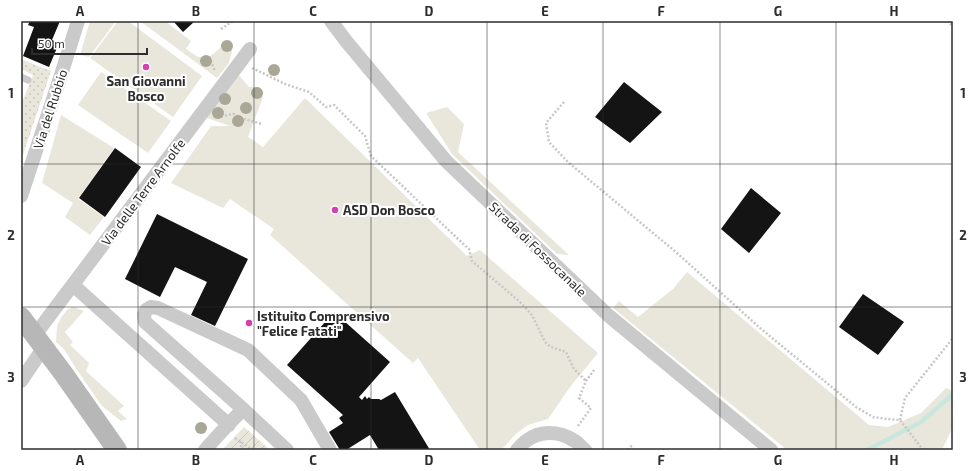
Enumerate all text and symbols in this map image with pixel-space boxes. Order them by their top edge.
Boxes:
text: A [76,3,85,19]
text: B [192,3,200,19]
text: C [309,3,317,19]
text: D [425,3,434,19]
text: E [541,3,549,19]
text: F [657,3,665,19]
text: G [774,3,782,19]
text: H [890,3,899,19]
scale bar [32,30,147,56]
text: 50 m [38,36,65,50]
marker: San Giovanni Bosco [141,62,151,72]
street label: Via del Rubbio [30,67,70,151]
place label: San Giovanni Bosco [106,73,186,104]
text: 1 [8,85,14,101]
text: 1 [960,85,966,101]
street label: Via delle Terre Arnolfe [98,135,188,249]
street label: Strada di Fossocanale [486,198,590,300]
place label: ASD Don Bosco [343,202,435,218]
marker: ASD Don Bosco [330,205,340,215]
text: 2 [7,227,15,243]
text: 2 [959,227,967,243]
place label: Istituito Comprensivo "Felice Fatati" [257,308,390,339]
marker: Istituito Comprensivo "Felice Fatati" [244,318,254,328]
text: 3 [7,369,15,385]
text: 3 [959,369,967,385]
text: A [76,452,85,468]
text: B [192,452,200,468]
text: C [309,452,317,468]
text: D [425,452,434,468]
text: E [541,452,549,468]
text: F [657,452,665,468]
text: G [774,452,782,468]
text: H [890,452,899,468]

